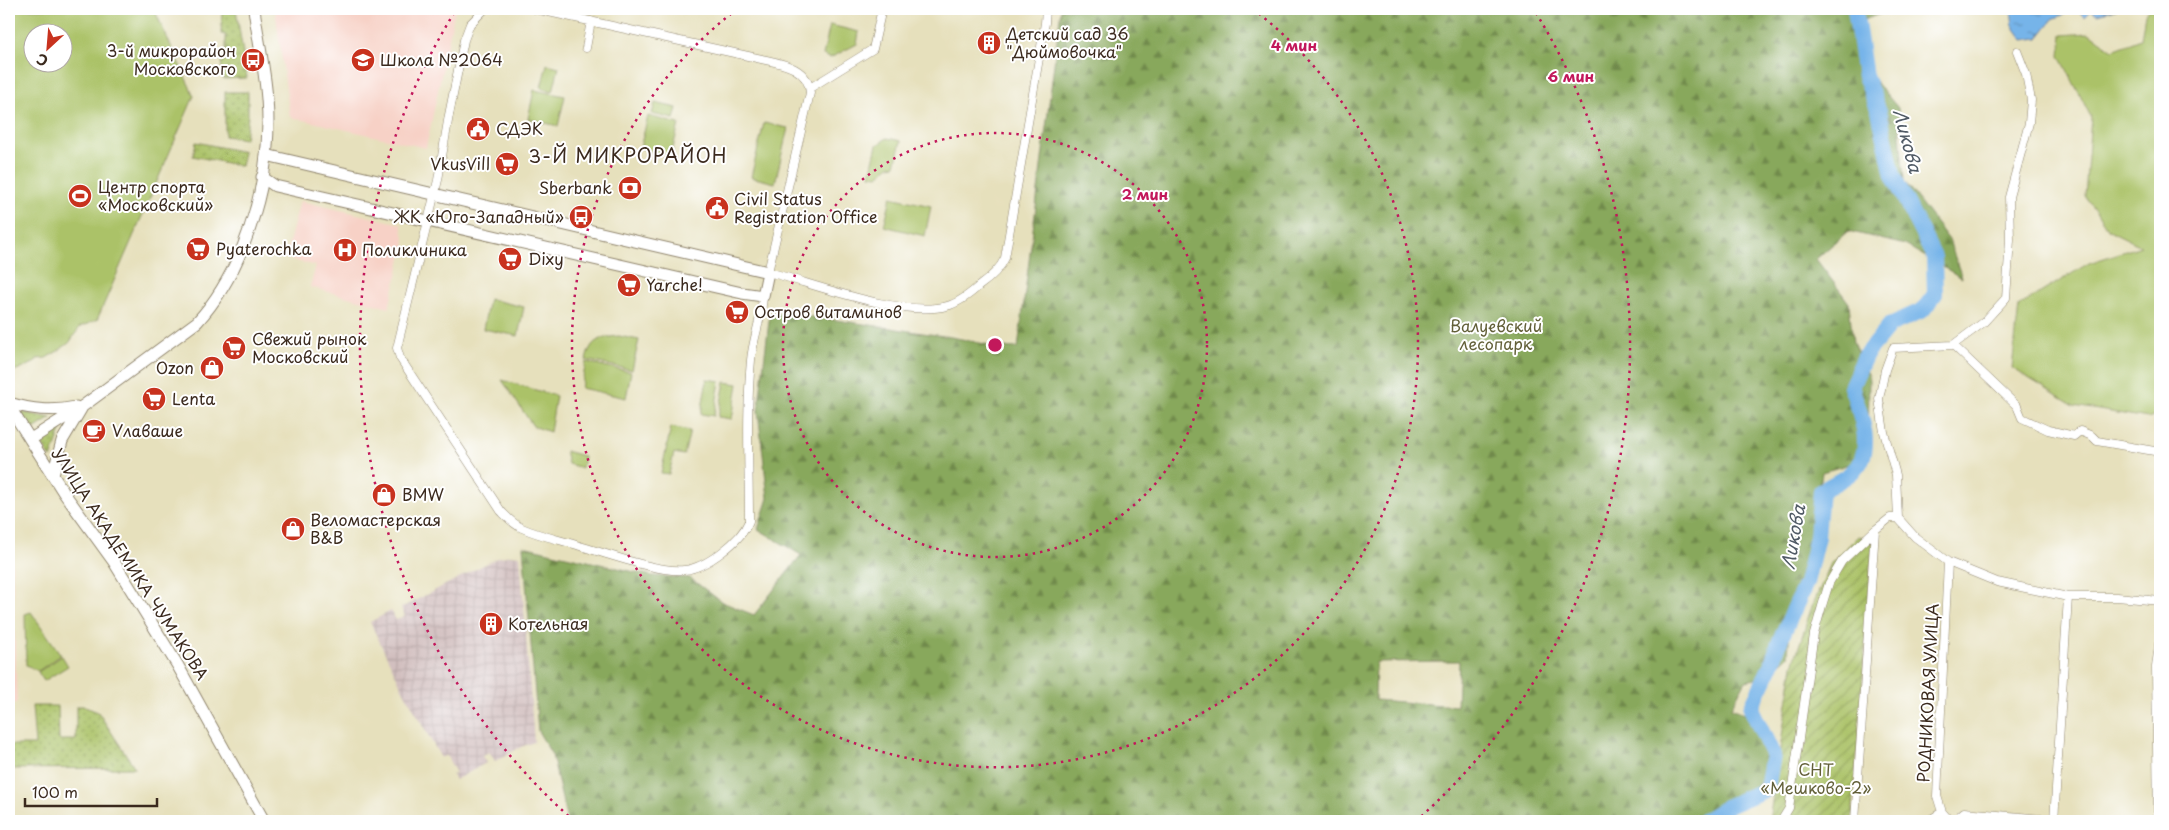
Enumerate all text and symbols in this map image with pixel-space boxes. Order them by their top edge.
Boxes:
place label: Детский сад 36 "Дюймовочка" [1005,21,1128,63]
north arrow [22,22,72,72]
building icon: Детский сад 36 "Дюймовочка" [976,30,1002,56]
text: 4 мин [1271,33,1317,56]
place label: 3-й микрорайон Московского [107,38,236,80]
bus stop icon: 3-й микрорайон Московского [240,47,266,73]
school or university icon: Школа №2064 [350,47,376,73]
place label: Школа №2064 [380,47,503,71]
text: С [33,48,51,72]
text: 6 мин [1548,64,1595,87]
water label: Ликова [1887,106,1930,176]
public building icon: СДЭК [465,116,491,142]
place label: СДЭК [496,116,543,140]
district label: 3-Й МИКРОРАЙОН [528,141,728,169]
place label: VkusVill [430,151,490,175]
supermarket icon: VkusVill [494,151,520,177]
place label: Центр спорта «Московский» [98,174,213,216]
place label: Sberbank [539,175,612,199]
bank icon: Sberbank [617,175,643,201]
text: 2 мин [1122,182,1169,205]
sports icon: Центр спорта «Московский» [67,183,93,209]
place label: Civil Status Registration Office [734,186,878,228]
public building icon: Civil Status Registration Office [704,195,730,221]
place label: ЖК «Юго-Западный» [393,204,564,228]
bus stop icon: ЖК «Юго-Западный» [568,204,594,230]
supermarket icon: Pyaterochka [185,236,211,262]
place label: Pyaterochka [216,236,311,260]
hospital icon: Поликлиника [332,237,358,263]
place label: Поликлиника [362,237,467,261]
supermarket icon: Dixy [497,246,523,272]
place label: Dixy [528,246,564,270]
supermarket icon: Yarche! [616,272,642,298]
place label: Yarche! [646,272,703,296]
supermarket icon: Остров витаминов [724,299,750,325]
place label: Остров витаминов [754,299,902,323]
park label: Валуевский лесопарк [1450,313,1542,355]
place label: Свежий рынок Московский [252,326,367,368]
supermarket icon: Свежий рынок Московский [221,335,247,361]
centre of rings [986,336,1004,354]
place label: Ozon [156,355,194,379]
shop icon: Ozon [199,355,225,381]
supermarket icon: Lenta [141,386,167,412]
place label: Lenta [172,386,215,410]
cafe icon: Vлаваше [81,418,107,444]
place label: Vлаваше [112,418,183,442]
street label: УЛИЦА АКАДЕМИКА ЧУМАКОВА [47,443,215,685]
shop icon: BMW [371,482,397,508]
place label: BMW [402,482,445,506]
water label: Ликова [1774,502,1812,571]
place label: Веломастерская B&B [310,507,441,549]
shop icon: Веломастерская B&B [280,516,306,542]
street label: РОДНИКОВАЯ УЛИЦА [1910,603,1944,783]
building icon: Котельная [478,611,504,637]
place label: Котельная [508,611,589,635]
park label: СНТ «Мешково-2» [1761,757,1871,799]
scale bar [25,775,158,807]
text: 100 m [32,780,78,803]

